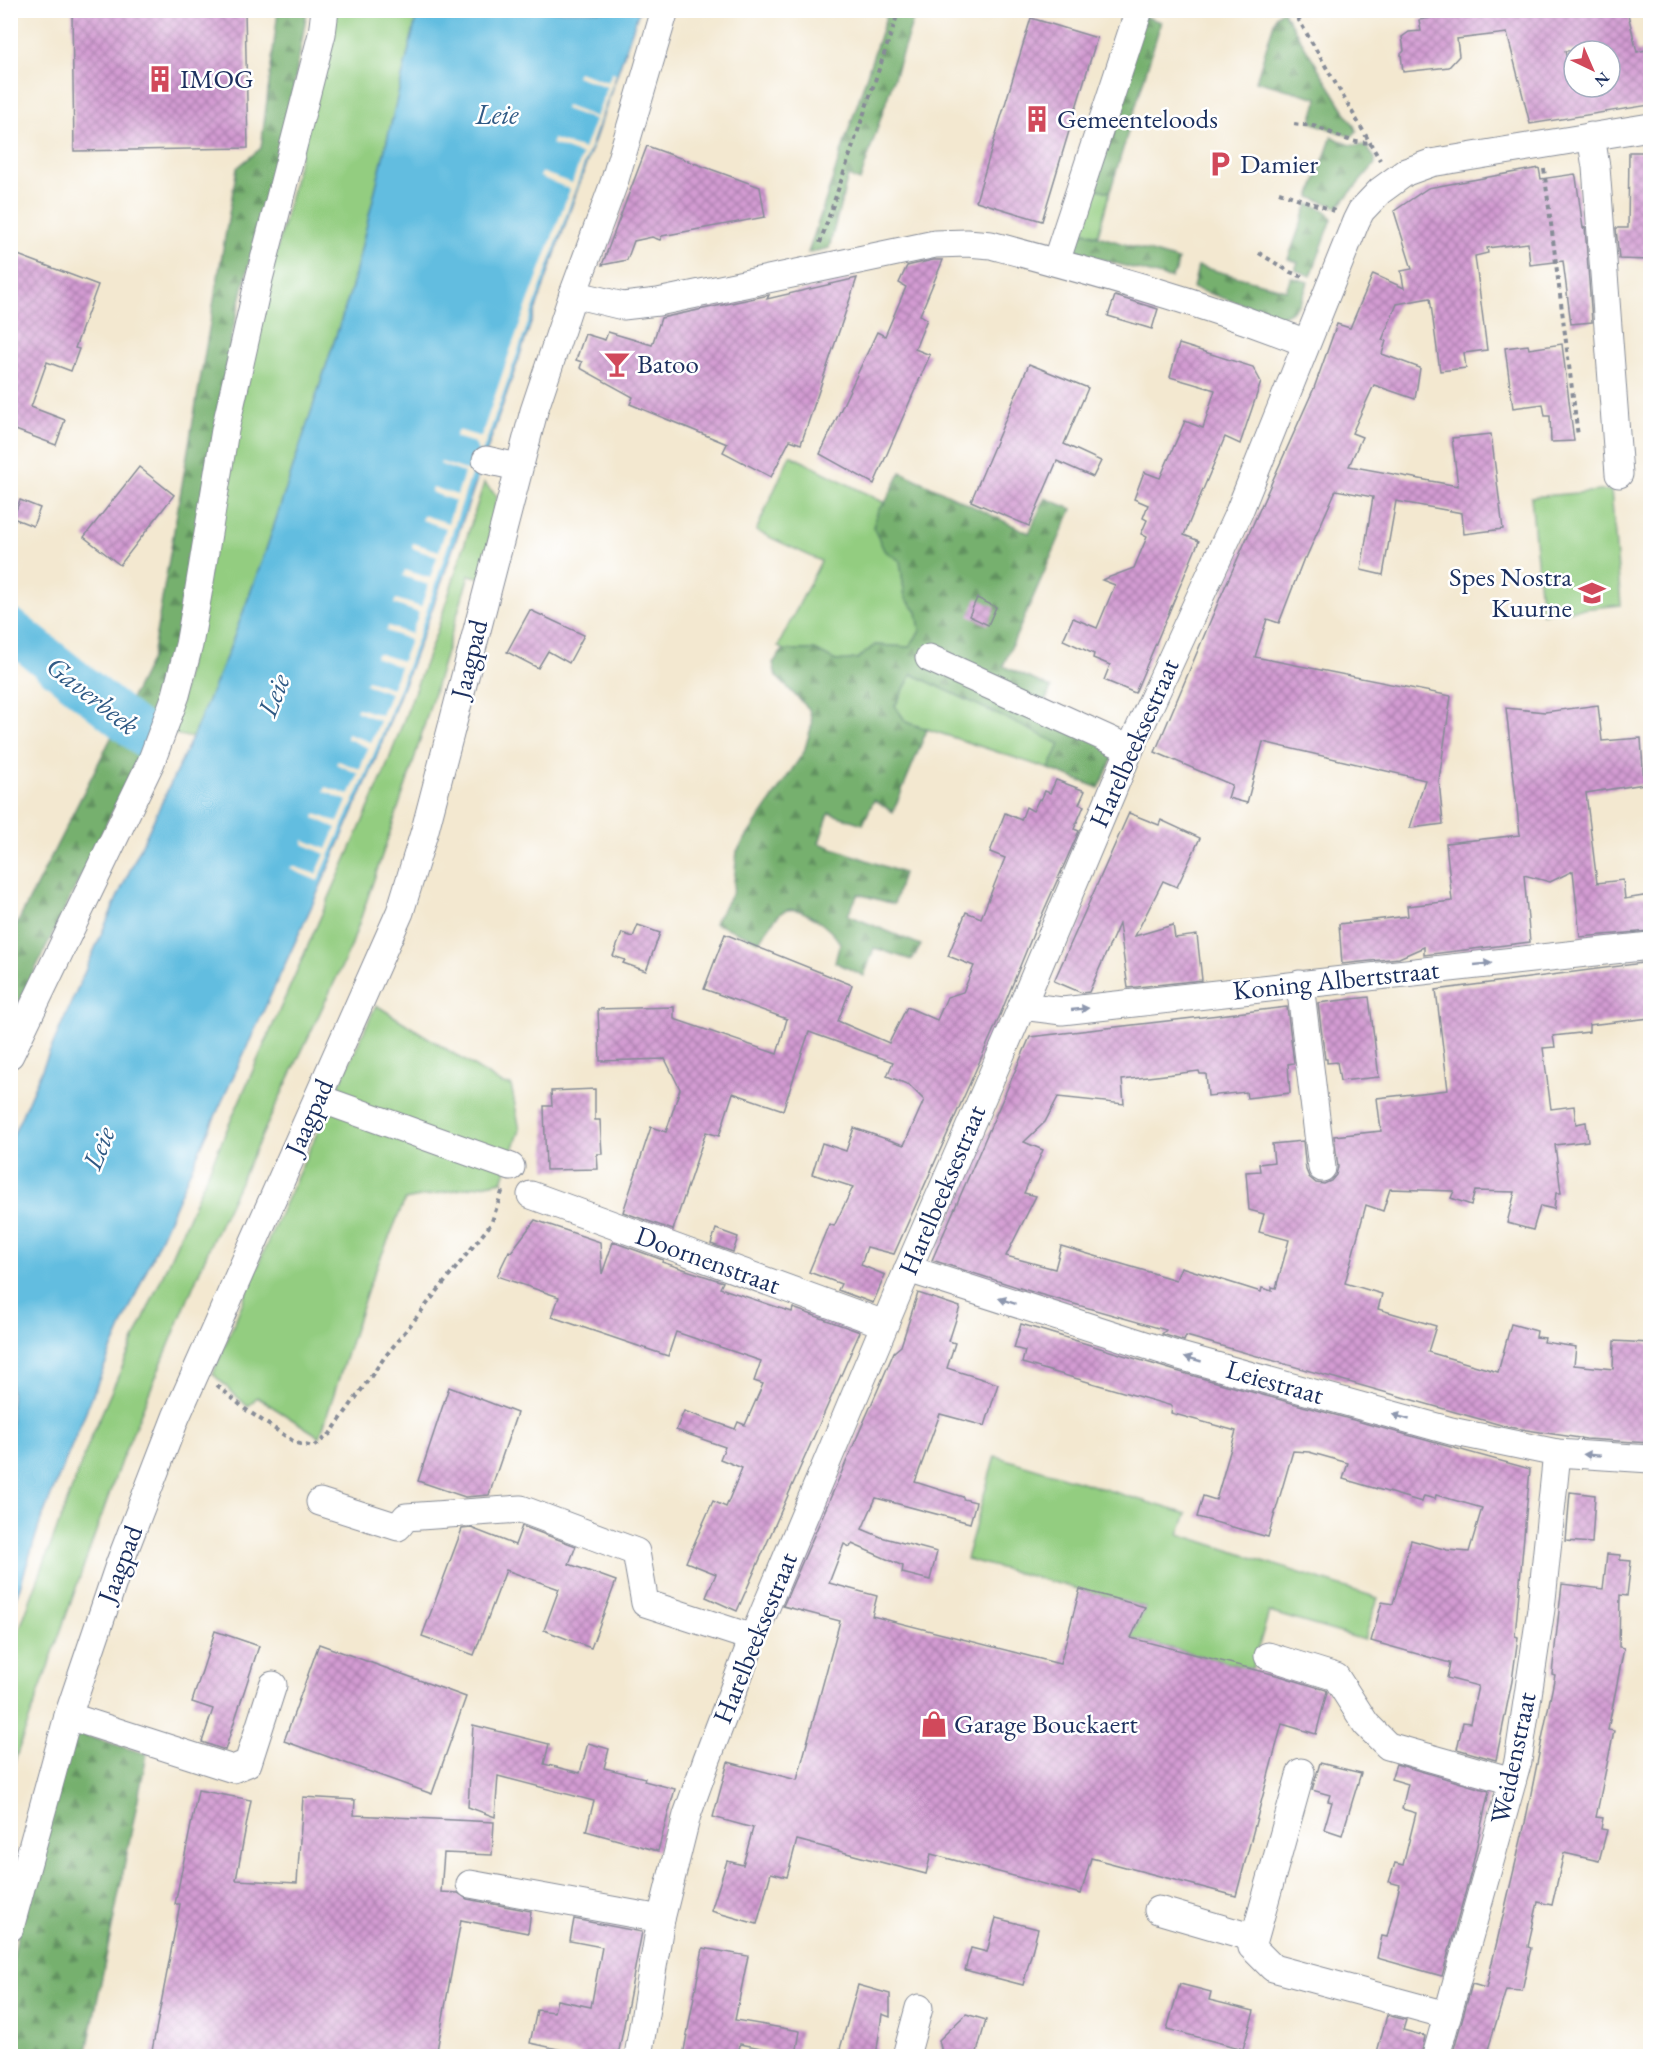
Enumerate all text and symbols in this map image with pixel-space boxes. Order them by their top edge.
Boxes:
north arrow [1562,39,1622,99]
place label: IMOG [180,61,254,96]
building icon: IMOG [145,64,175,94]
text: N [1590,67,1614,92]
water label: Leie [474,96,519,132]
place label: Gemeenteloods [1057,101,1218,136]
building icon: Gemeenteloods [1022,104,1052,134]
place label: Damier [1240,146,1318,181]
parking icon: Damier [1205,149,1235,179]
place label: Batoo [637,346,699,381]
bar icon: Batoo [602,349,632,379]
place label: Spes Nostra Kuurne [1449,559,1572,625]
school or university icon: Spes Nostra Kuurne [1577,578,1607,608]
street label: Jaagpad [441,615,495,704]
water label: Gaverbeek [39,647,147,743]
street label: Harelbeeksestraat [1081,652,1187,833]
water label: Leie [248,668,298,722]
street label: Koning Albertstraat [1231,951,1441,1008]
one-way arrow [1473,959,1492,969]
one-way arrow [1071,1004,1090,1014]
street label: Jaagpad [275,1073,341,1162]
street label: Harelbeeksestraat [890,1099,993,1280]
water label: Leie [73,1121,123,1176]
street label: Doornenstraat [631,1217,786,1302]
one-way arrow [998,1295,1016,1305]
street label: Leiestraat [1222,1351,1328,1412]
one-way arrow [1184,1354,1202,1364]
one-way arrow [1392,1412,1410,1422]
one-way arrow [1583,1451,1602,1460]
street label: Jaagpad [88,1520,150,1609]
street label: Harelbeeksestraat [704,1547,805,1729]
street label: Weidenstraat [1481,1688,1544,1827]
place label: Garage Bouckaert [954,1706,1138,1741]
shop icon: Garage Bouckaert [919,1709,949,1739]

